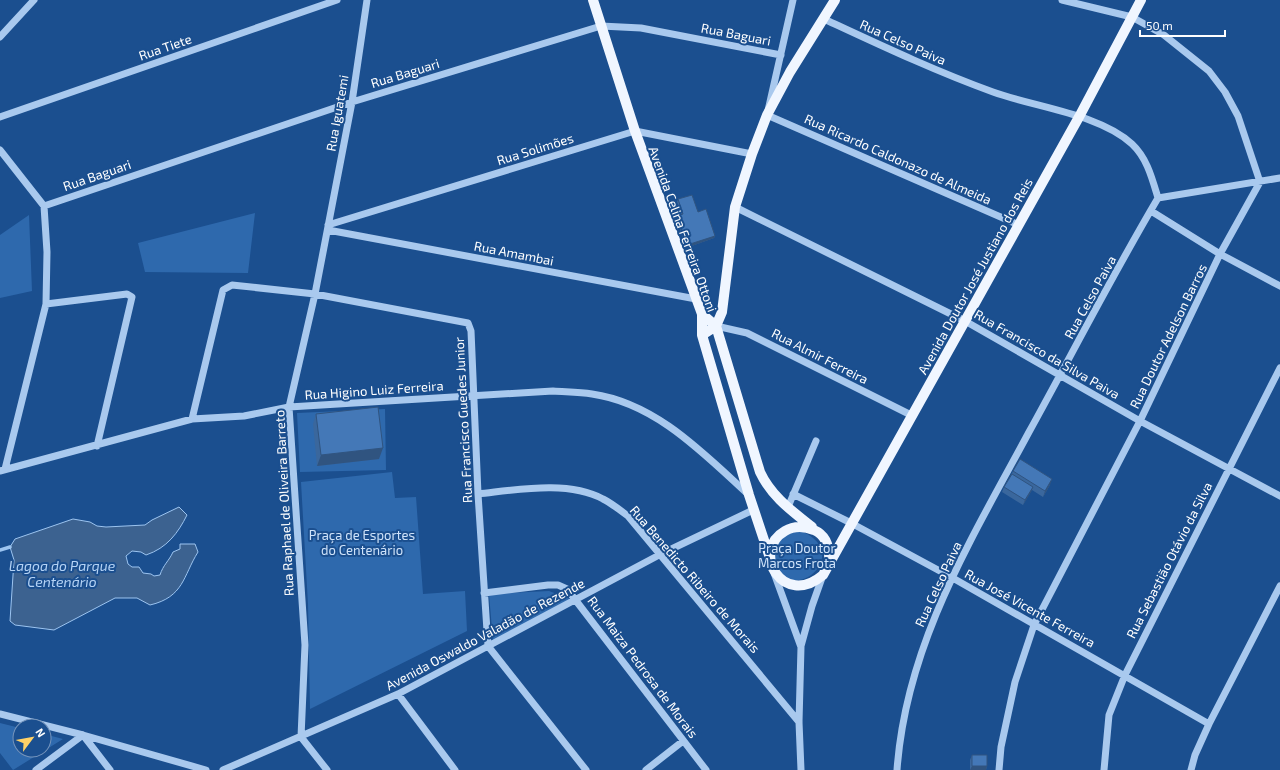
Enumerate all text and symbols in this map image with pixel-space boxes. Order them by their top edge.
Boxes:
scale bar [1140,12,1225,38]
street label: Rua Celso Paiva [857,16,949,68]
text: 50 m [1146,18,1173,32]
street label: Rua Baguari [700,19,772,49]
street label: Rua Tiete [136,30,194,63]
street label: Rua Baguari [369,55,441,91]
street label: Rua Iguatemi [322,74,352,152]
street label: Rua Ricardo Caldonazo de Almeida [802,110,994,208]
street label: Rua Solimões [495,130,575,168]
street label: Avenida Celina Ferreira Ottoni [646,144,720,314]
street label: Rua Baguari [61,156,133,194]
street label: Avenida Doutor José Justiano dos Reis [914,175,1036,377]
street label: Rua Amambai [473,237,555,269]
street label: Rua Celso Paiva [1061,253,1119,341]
street label: Rua Doutor Adelson Barros [1126,261,1210,411]
street label: Rua Francisco da Silva Paiva [971,306,1123,402]
street label: Rua Almir Ferreira [769,325,871,387]
street label: Rua Francisco Guedes Junior [451,337,475,503]
street label: Rua Higino Luiz Ferreira [304,377,444,403]
street label: Rua Raphael de Oliveira Barreto [271,409,297,597]
street label: Rua Sebastião Otávio da Silva [1123,479,1215,641]
street label: Rua Benedicto Ribeiro de Morais [627,502,763,656]
park label: Praça de Esportes do Centenário [309,527,415,558]
street label: Rua Celso Paiva [911,539,965,629]
park label: Praça Doutor Marcos Frota [758,540,836,571]
water label: Lagoa do Parque Centenário [9,557,116,590]
street label: Rua José Vicente Ferreira [962,565,1098,651]
street label: Avenida Oswaldo Valadão de Rezende [383,575,587,693]
street label: Rua Maiza Pedrosa de Morais [584,593,702,741]
north arrow [12,718,52,758]
text: N [33,726,49,739]

